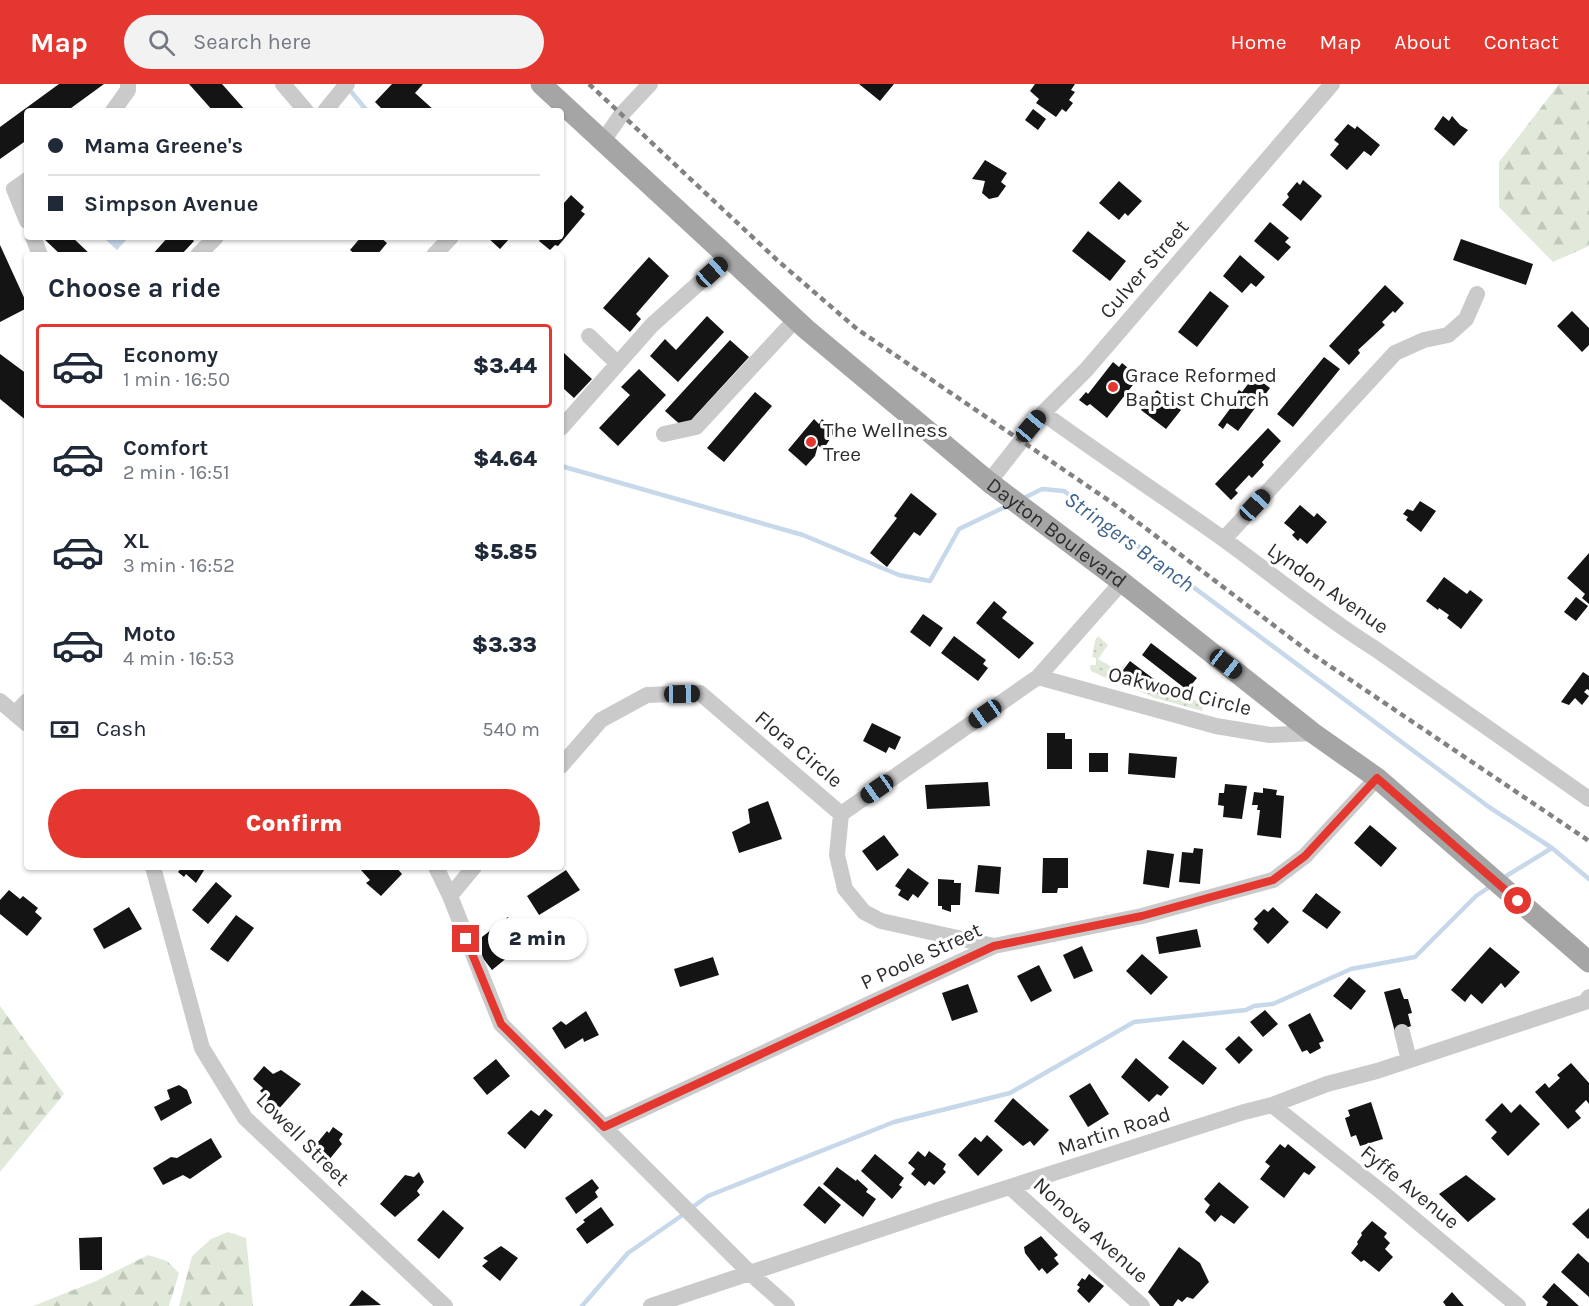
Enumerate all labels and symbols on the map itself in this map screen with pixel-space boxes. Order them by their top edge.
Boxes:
street label: Culver Street [1095,215,1193,323]
car [693,253,731,291]
place label: Grace Reformed Baptist Church [1125,363,1277,411]
marker: Grace Reformed Baptist Church [1106,380,1120,394]
car [1013,406,1049,446]
place label: The Wellness Tree [823,418,948,466]
marker: The Wellness Tree [804,435,818,449]
street label: Dayton Boulevard [982,473,1131,593]
water label: Stringers Branch [1060,486,1199,598]
car [1236,486,1274,524]
street label: Lyndon Avenue [1263,537,1393,639]
car [1206,646,1246,682]
street label: Oakwood Circle [1106,662,1254,720]
car [664,685,700,703]
car [965,696,1005,732]
street label: Flora Circle [750,706,848,792]
car [857,771,897,807]
route start [1504,887,1531,914]
callout: 2 min [487,918,586,960]
street label: P Poole Street [857,918,985,994]
route end [452,925,479,952]
street label: Lowell Street [251,1087,355,1191]
street label: Martin Road [1055,1101,1173,1161]
street label: Fyffe Avenue [1356,1140,1464,1234]
street label: Nonova Avenue [1029,1172,1153,1288]

